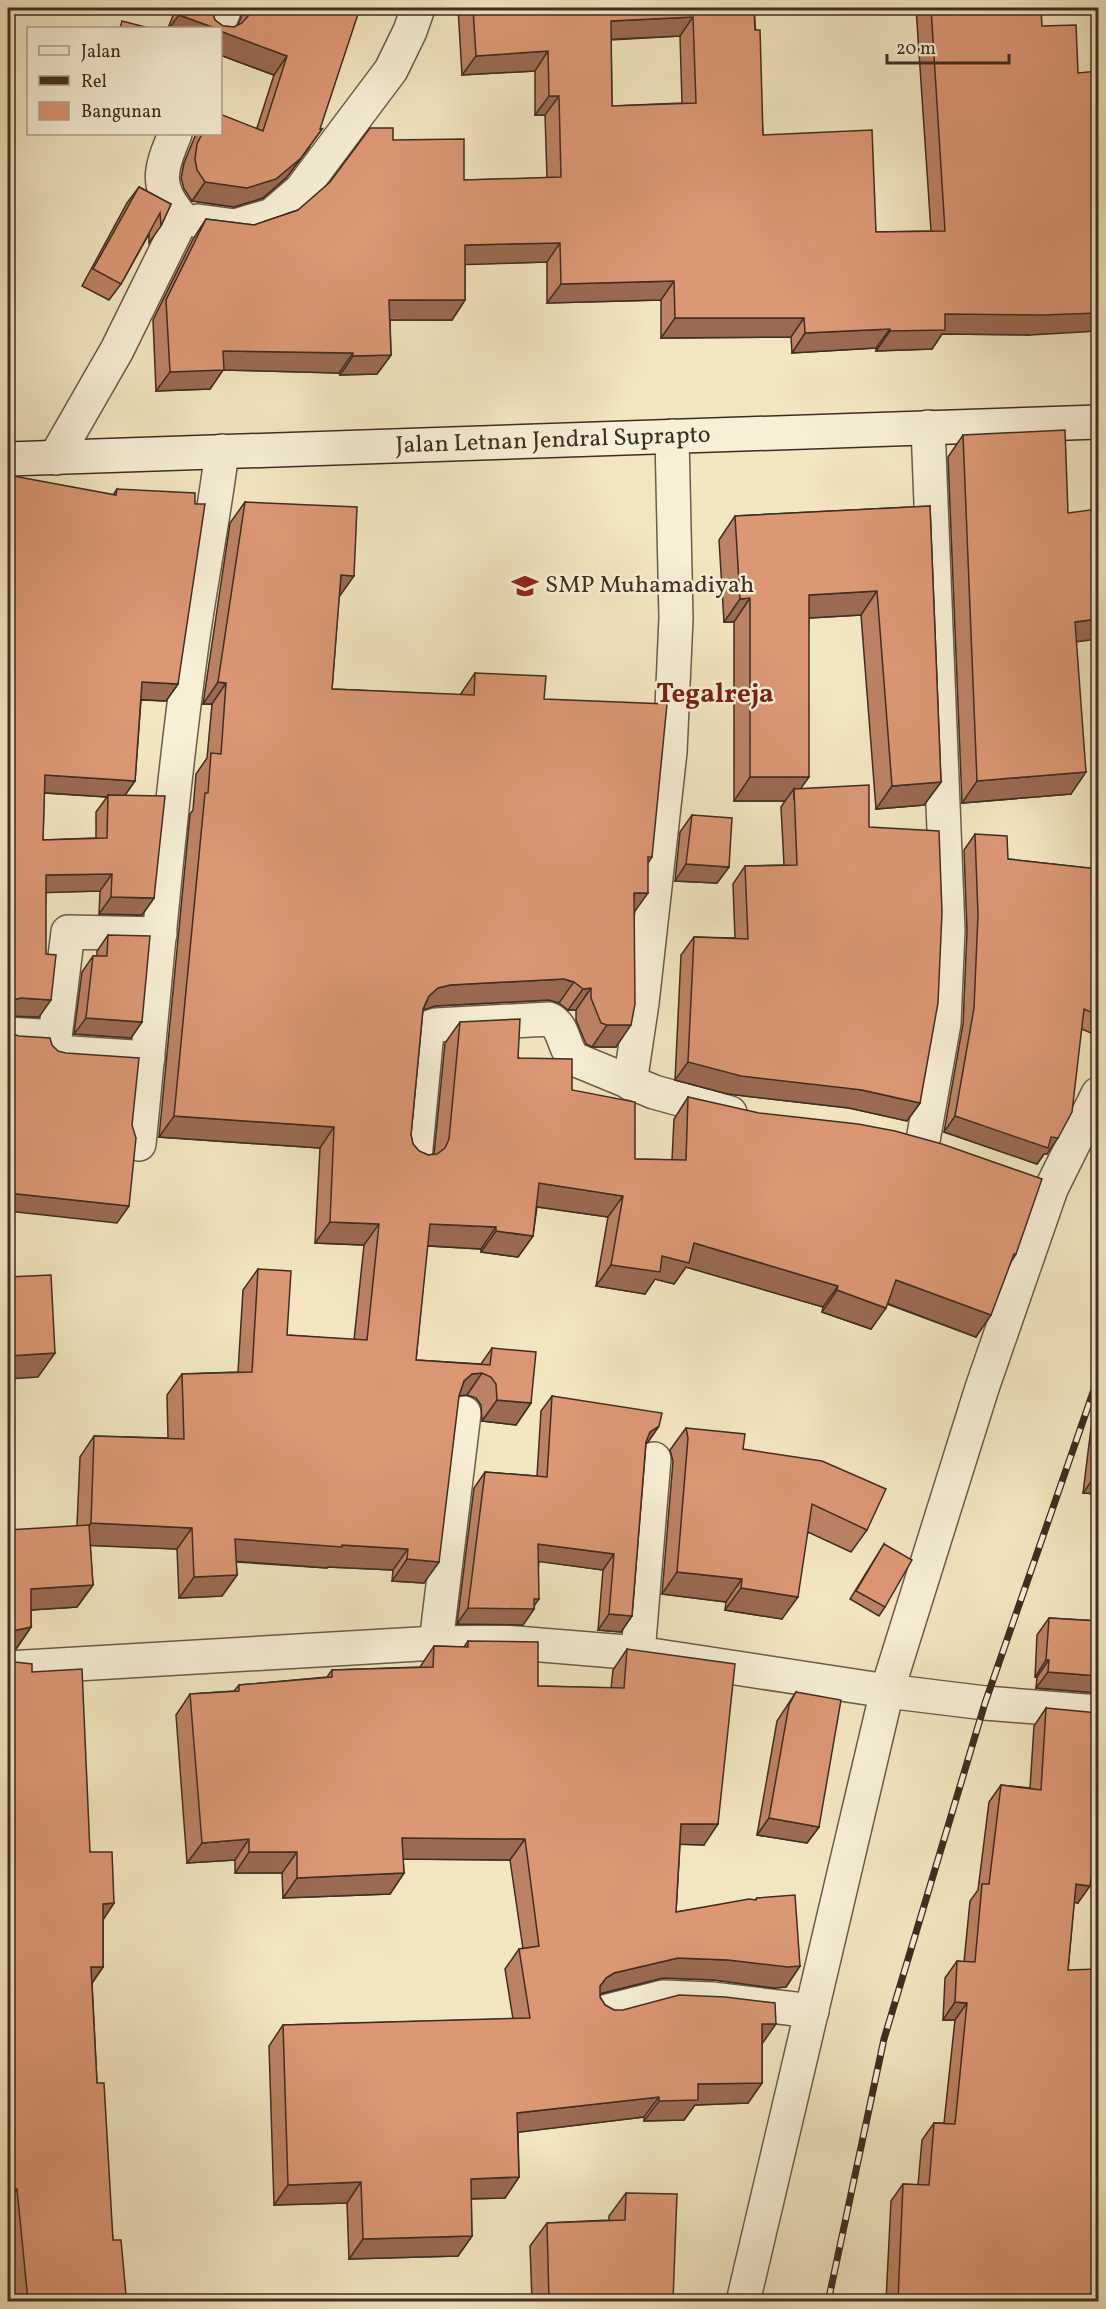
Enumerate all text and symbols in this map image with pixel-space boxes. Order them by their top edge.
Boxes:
legend [27,27,222,135]
scale bar [887,27,1008,65]
text: 20 m [896,37,936,62]
text: Jalan [81,40,121,65]
text: Rel [81,70,107,95]
text: Bangunan [81,100,162,125]
street label: Jalan Letnan Jendral Suprapto [395,419,711,463]
place label: SMP Muhamadiyah [545,569,754,603]
school or university icon: SMP Muhamadiyah [510,571,540,601]
district label: Tegalreja [656,676,774,714]

